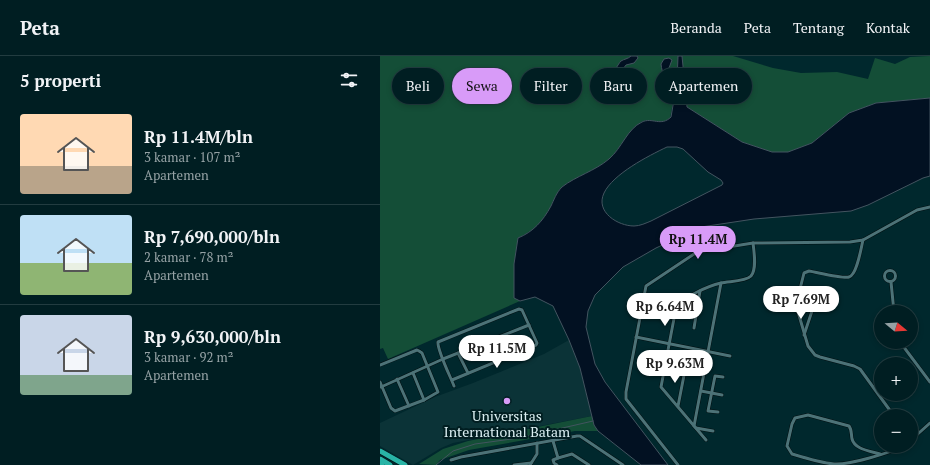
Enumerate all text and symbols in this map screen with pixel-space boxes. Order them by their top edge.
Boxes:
text: Peta [20,15,60,40]
text: Beranda [670,18,722,37]
text: Peta [744,18,771,37]
text: Tentang [793,18,844,37]
text: Kontak [866,18,910,37]
chip: Beli [392,68,444,104]
chip: Sewa [452,68,512,104]
chip: Filter [520,68,582,104]
chip: Baru [590,68,647,104]
chip: Apartemen [655,68,752,104]
text: 5 properti [20,69,101,92]
icon: filters [338,69,360,91]
text: Rp 11.4M/bln [144,125,253,148]
icon: home [52,130,100,178]
text: 3 kamar · 107 m² [144,148,240,166]
text: Apartemen [144,166,209,184]
text: Rp 7,690,000/bln [144,225,280,248]
pin: Rp 11.4M [657,226,739,260]
text: Rp 11.4M [669,230,727,248]
icon: home [52,231,100,279]
text: 2 kamar · 78 m² [144,248,233,266]
text: Apartemen [144,266,209,284]
pin: Rp 7.69M [760,286,842,320]
text: Rp 7.69M [772,290,830,308]
pin: Rp 6.64M [624,293,706,327]
text: Rp 6.64M [636,297,694,315]
north arrow [874,305,918,349]
map controls [874,305,918,453]
text: Rp 9,630,000/bln [144,325,281,348]
icon: home [52,331,100,379]
pin: Rp 11.5M [456,335,538,369]
text: Rp 11.5M [468,339,526,357]
text: 3 kamar · 92 m² [144,348,233,366]
pin: Rp 9.63M [634,350,716,384]
text: Rp 9.63M [646,354,704,372]
button: + [874,357,918,401]
text: Apartemen [144,366,209,384]
marker: Universitas International Batam [502,396,512,406]
place label: Universitas International Batam [444,406,570,441]
button: − [874,409,918,453]

